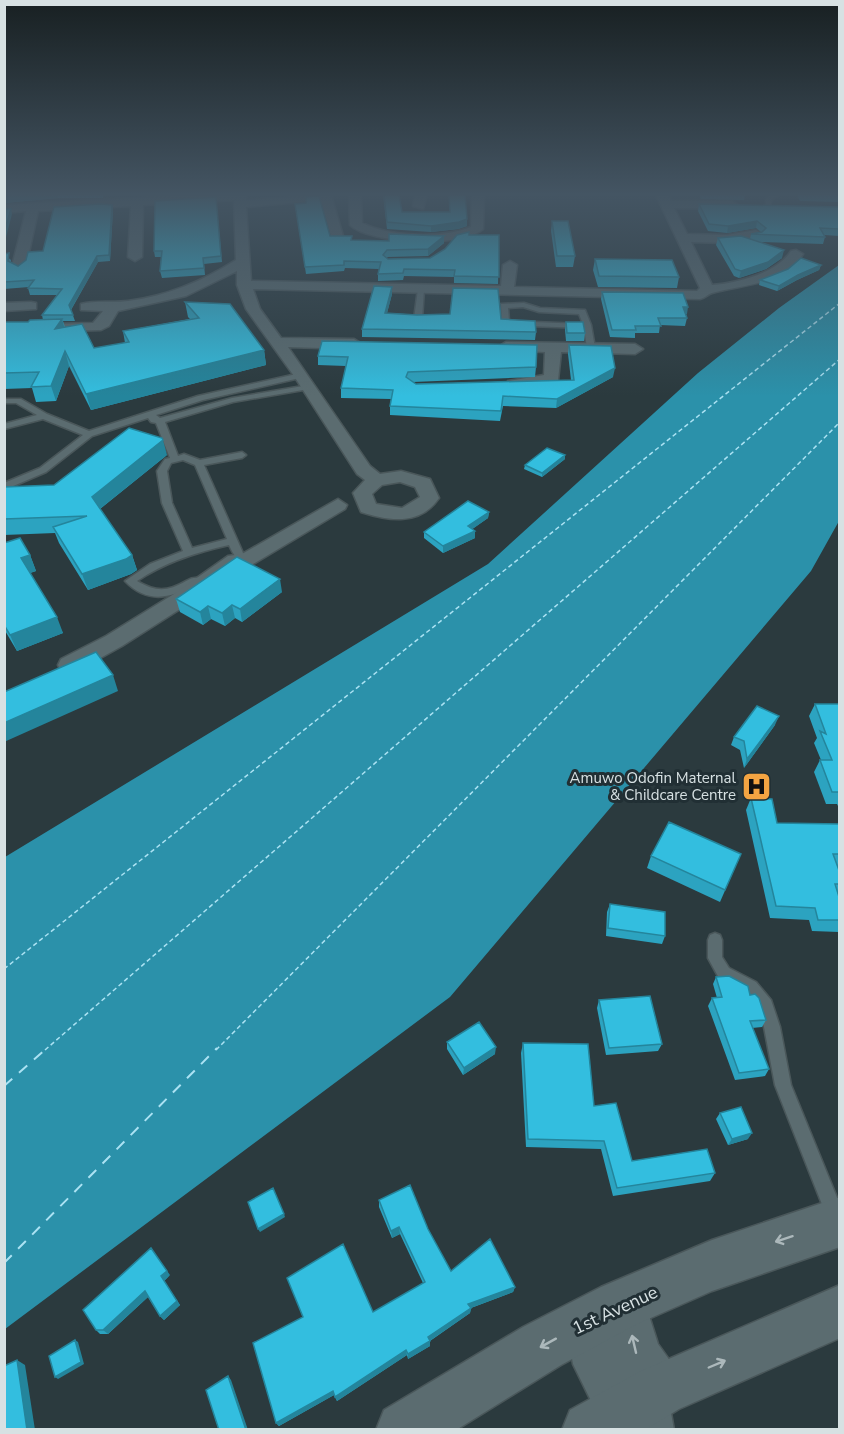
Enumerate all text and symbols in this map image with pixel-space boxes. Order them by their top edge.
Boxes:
place label: Amuwo Odofin Maternal & Childcare Centre [570,768,737,805]
hospital icon: Amuwo Odofin Maternal & Childcare Centre [741,771,773,803]
one-way arrow [775,1235,794,1246]
street label: 1st Avenue [568,1280,662,1340]
one-way arrow [628,1335,639,1355]
one-way arrow [540,1337,557,1349]
one-way arrow [707,1358,725,1370]

